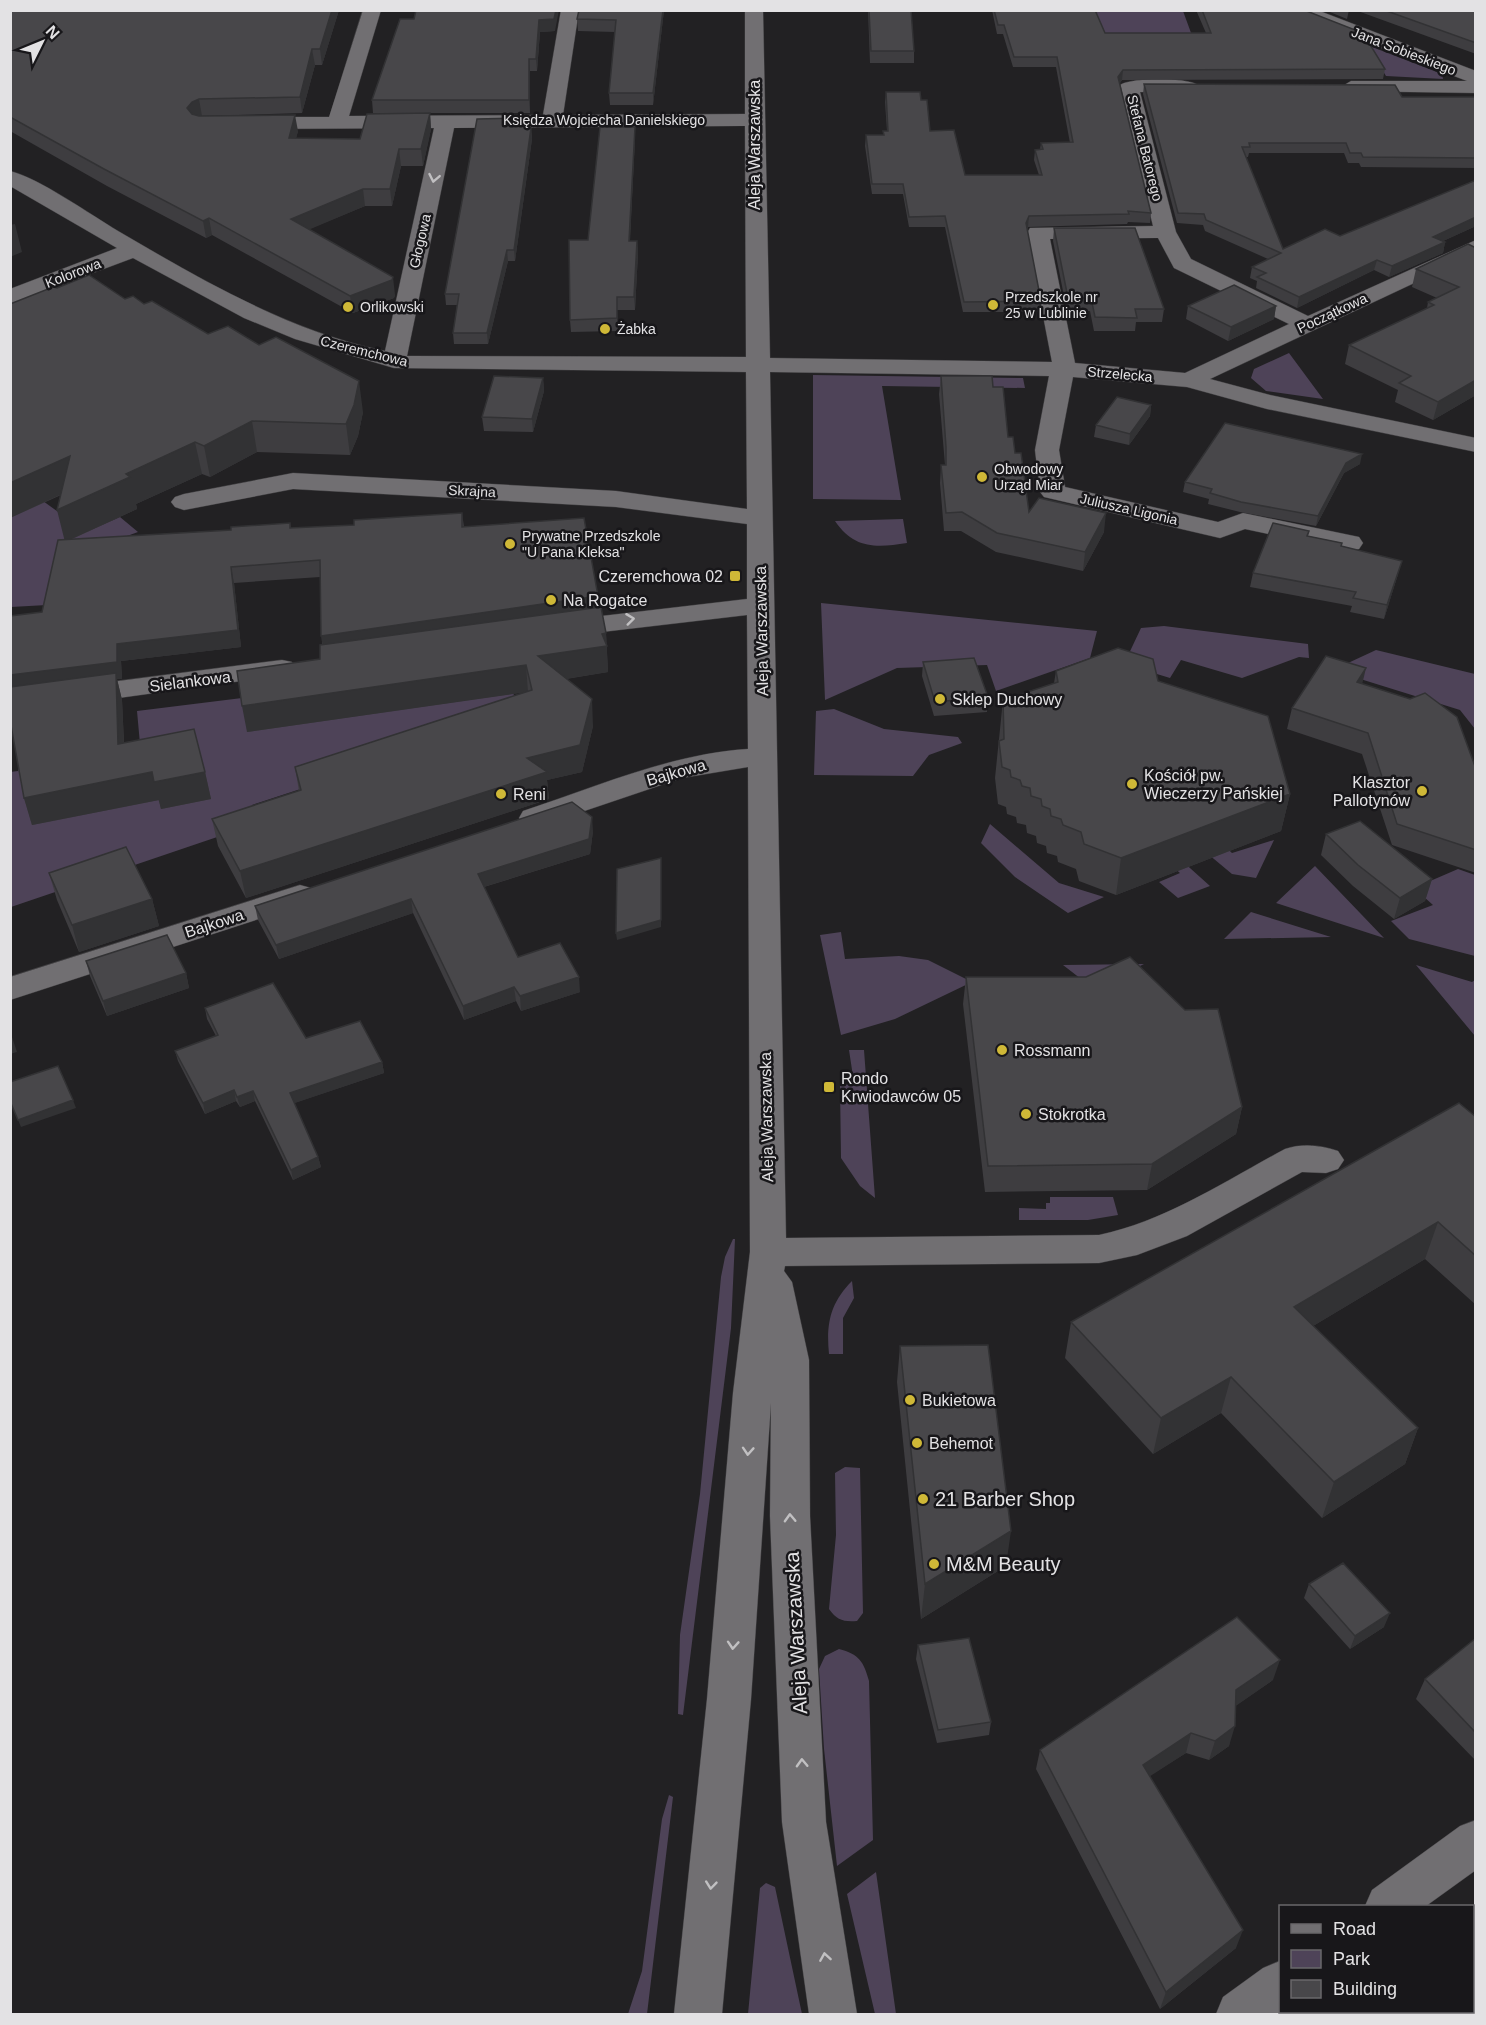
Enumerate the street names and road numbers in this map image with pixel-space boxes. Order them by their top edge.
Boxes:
street label: Jana Sobieskiego [1350,24,1459,78]
street label: Aleja Warszawska [746,80,763,210]
street label: Stefana Batorego [1124,93,1166,203]
street label: Księdza Wojciecha Danielskiego [503,112,705,128]
street label: Głogowa [406,212,434,270]
street label: Kolorowa [43,255,103,291]
street label: Początkowa [1294,290,1370,336]
street label: Czeremchowa [319,332,410,370]
street label: Strzelecka [1087,363,1153,385]
street label: Skrajna [448,482,496,500]
street label: Juliusza Ligonia [1079,490,1180,528]
street label: Aleja Warszawska [752,566,771,696]
street label: Sielankowa [148,668,232,695]
street label: Bajkowa [645,756,708,789]
street label: Bajkowa [183,906,246,941]
street label: Aleja Warszawska [757,1052,776,1182]
street label: Aleja Warszawska [781,1550,811,1715]

